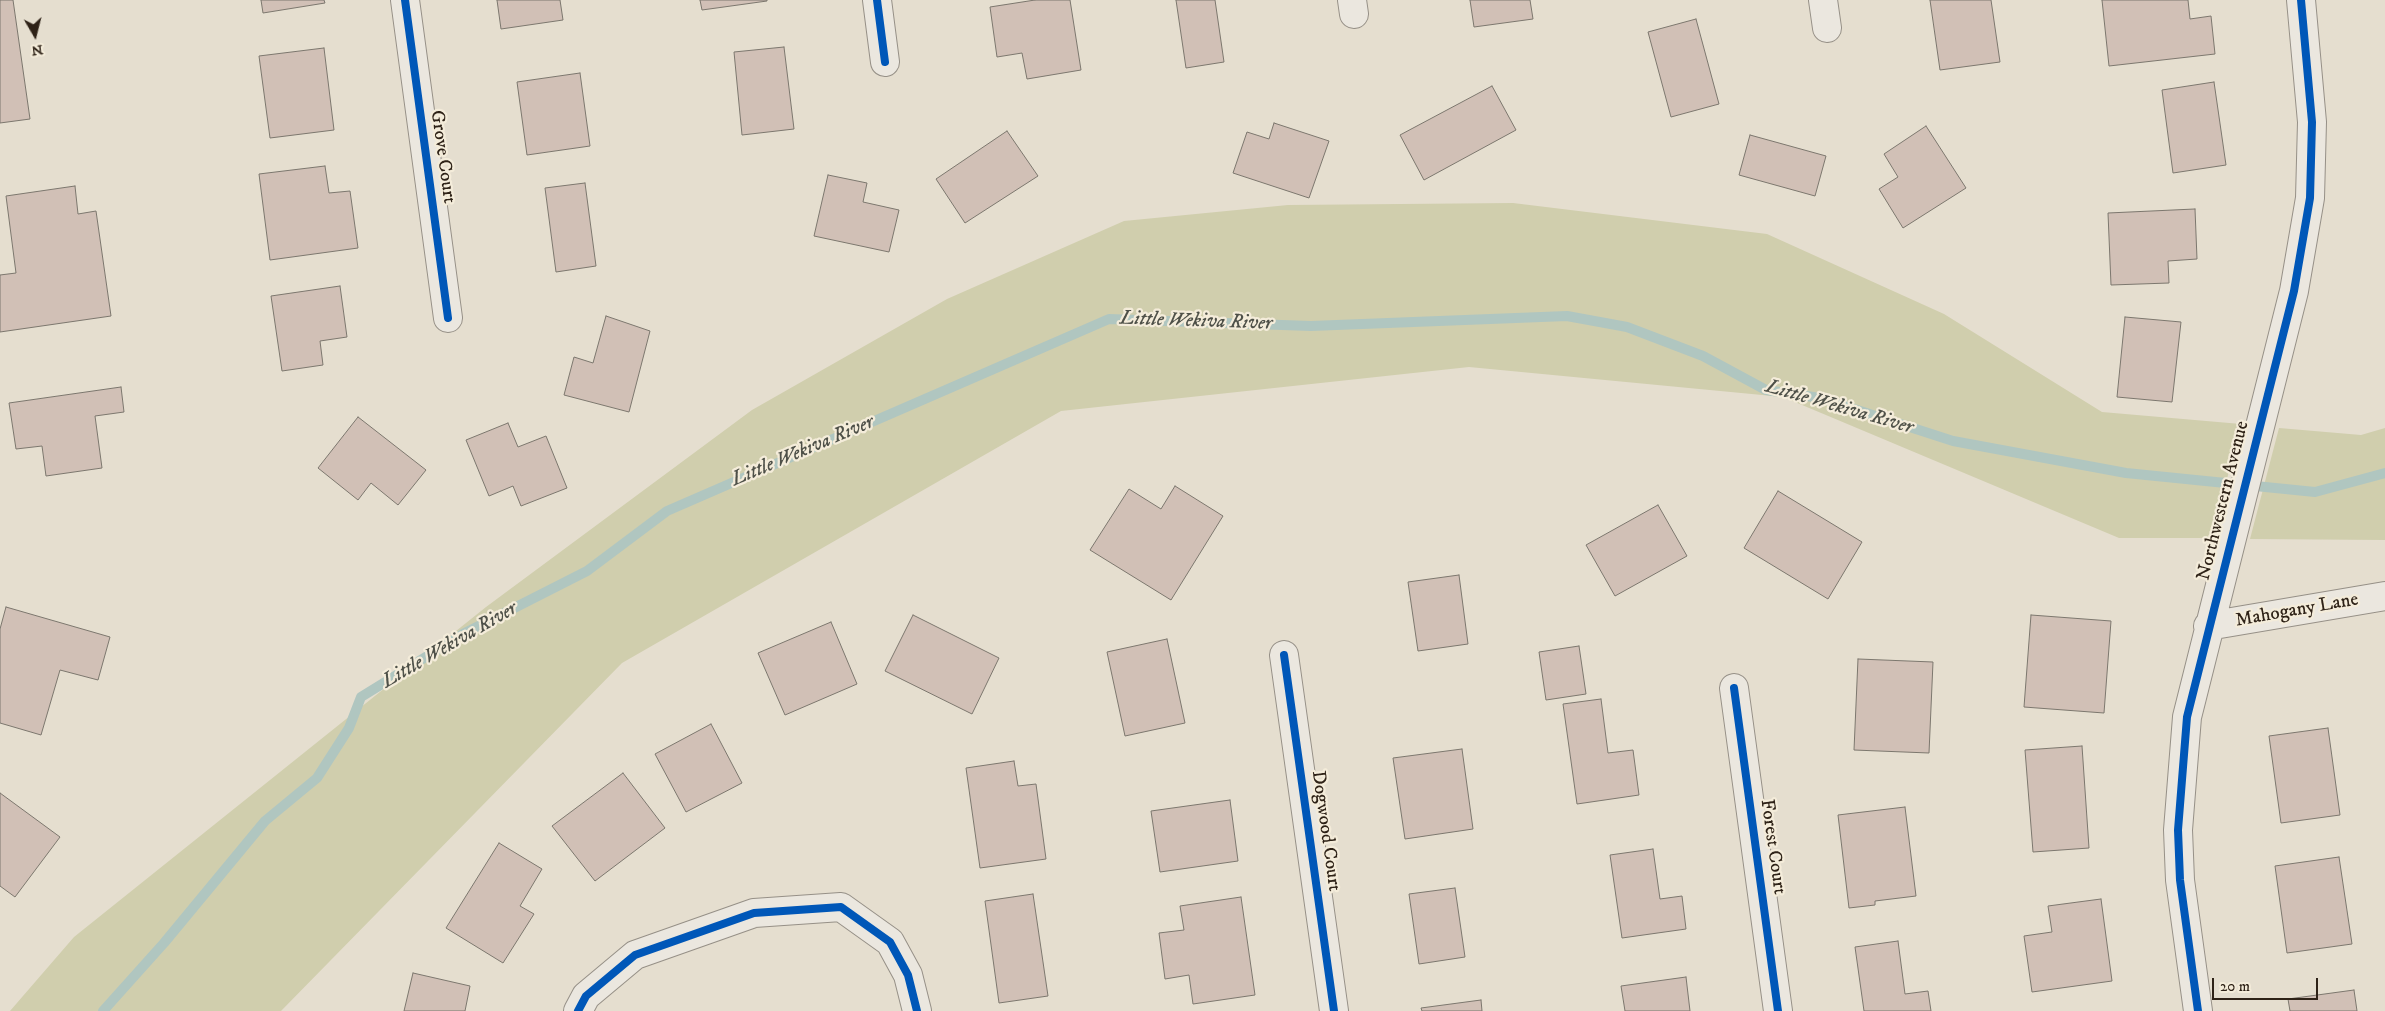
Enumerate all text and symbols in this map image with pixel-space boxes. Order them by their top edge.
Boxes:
north arrow [10,10,60,60]
text: N [30,40,44,60]
street label: Grove Court [424,109,460,205]
water label: Little Wekiva River [1119,307,1273,337]
water label: Little Wekiva River [1763,375,1915,441]
water label: Little Wekiva River [728,411,878,493]
street label: Northwestern Avenue [2193,419,2255,583]
street label: Mahogany Lane [2234,589,2360,633]
water label: Little Wekiva River [378,598,522,694]
street label: Dogwood Court [1305,769,1345,893]
street label: Forest Court [1754,798,1790,896]
scale bar [2215,968,2321,1000]
text: 20 m [2220,977,2250,996]

